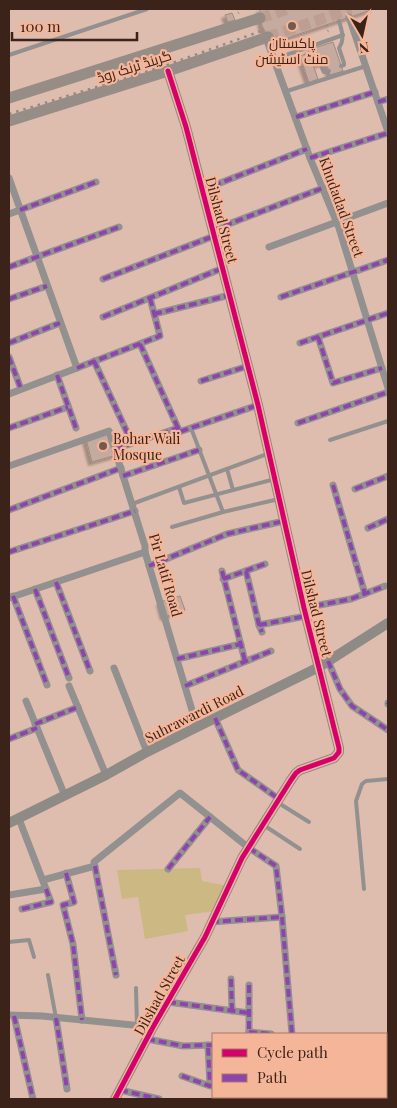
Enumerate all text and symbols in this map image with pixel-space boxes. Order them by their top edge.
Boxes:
scale bar [12,10,138,42]
north arrow [337,10,387,60]
text: 100 m [20,16,61,36]
marker: پاکستان منٹ اسٹیشن [286,20,298,32]
place label: پاکستان منٹ اسٹیشن [255,33,329,68]
text: N [358,38,371,59]
street label: گرینڈ ٹرنک روڈ [94,45,174,87]
street label: Khudadad Street [315,154,369,261]
street label: Dilshad Street [201,175,243,266]
place label: Bohar Wali Mosque [113,429,180,464]
marker: Bohar Wali Mosque [97,440,109,452]
street label: Pir Latif Road [145,531,187,619]
street label: Dilshad Street [297,568,337,659]
street label: Suhrawardi Road [141,681,247,747]
street label: Dilshad Street [129,951,189,1038]
legend [212,1033,387,1098]
text: Cycle path [257,1042,328,1062]
text: Path [257,1067,287,1087]

